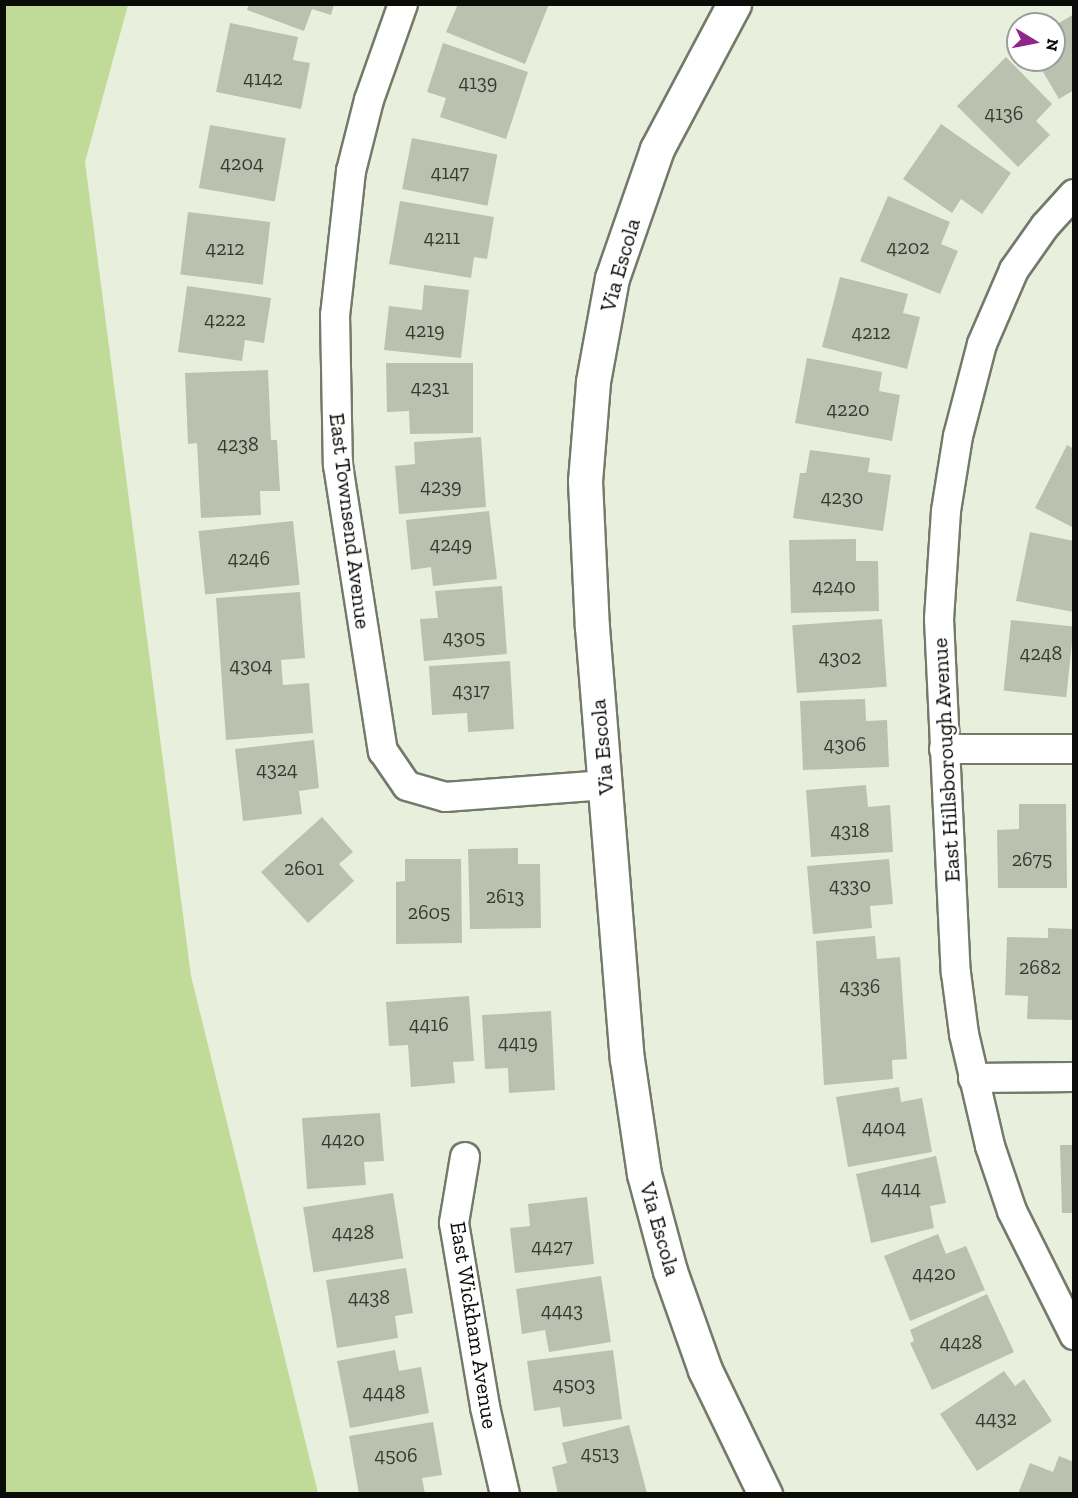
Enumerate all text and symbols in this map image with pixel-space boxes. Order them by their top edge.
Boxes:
north arrow [1006,12,1066,72]
text: N [1042,37,1063,53]
house number: 4142 [243,66,283,90]
house number: 4139 [459,70,497,94]
house number: 4136 [985,101,1023,125]
house number: 4204 [220,151,264,175]
house number: 4147 [431,160,469,184]
street label: Via Escola [594,215,646,315]
house number: 4211 [424,225,460,249]
house number: 4202 [887,235,929,259]
house number: 4212 [205,236,245,260]
house number: 4222 [204,307,246,331]
house number: 4219 [405,318,445,342]
house number: 4212 [851,320,891,344]
house number: 4231 [411,375,449,399]
house number: 4220 [827,397,869,421]
street label: East Townsend Avenue [324,411,376,631]
house number: 4238 [217,432,259,456]
house number: 4239 [420,474,462,498]
house number: 4230 [821,485,863,509]
house number: 4249 [430,532,472,556]
house number: 4246 [228,546,270,570]
house number: 4240 [812,574,856,598]
house number: 4305 [443,625,485,649]
street label: East Hillsborough Avenue [926,637,966,883]
house number: 4248 [1020,641,1062,665]
house number: 4302 [819,645,861,669]
house number: 4304 [230,653,272,677]
house number: 4317 [452,678,490,702]
street label: Via Escola [585,698,619,796]
house number: 4306 [824,732,866,756]
house number: 4324 [256,757,298,781]
house number: 4318 [830,818,870,842]
house number: 2675 [1012,847,1052,871]
house number: 2601 [284,856,324,880]
house number: 4330 [829,873,871,897]
house number: 2613 [486,884,524,908]
house number: 2605 [408,900,450,924]
house number: 2682 [1019,955,1061,979]
house number: 4336 [840,974,880,998]
house number: 4416 [409,1012,449,1036]
house number: 4419 [498,1030,538,1054]
house number: 4404 [862,1115,906,1139]
house number: 4420 [321,1127,365,1151]
house number: 4414 [881,1176,921,1200]
street label: Via Escola [634,1179,686,1279]
street label: East Wickham Avenue [444,1219,504,1431]
house number: 4428 [332,1220,374,1244]
house number: 4427 [531,1234,573,1258]
house number: 4420 [912,1261,956,1285]
house number: 4438 [348,1285,390,1309]
house number: 4443 [541,1298,583,1322]
house number: 4428 [940,1330,982,1354]
house number: 4503 [553,1372,595,1396]
house number: 4448 [362,1380,406,1404]
house number: 4432 [975,1406,1017,1430]
house number: 4513 [581,1441,619,1465]
house number: 4506 [374,1443,418,1467]

